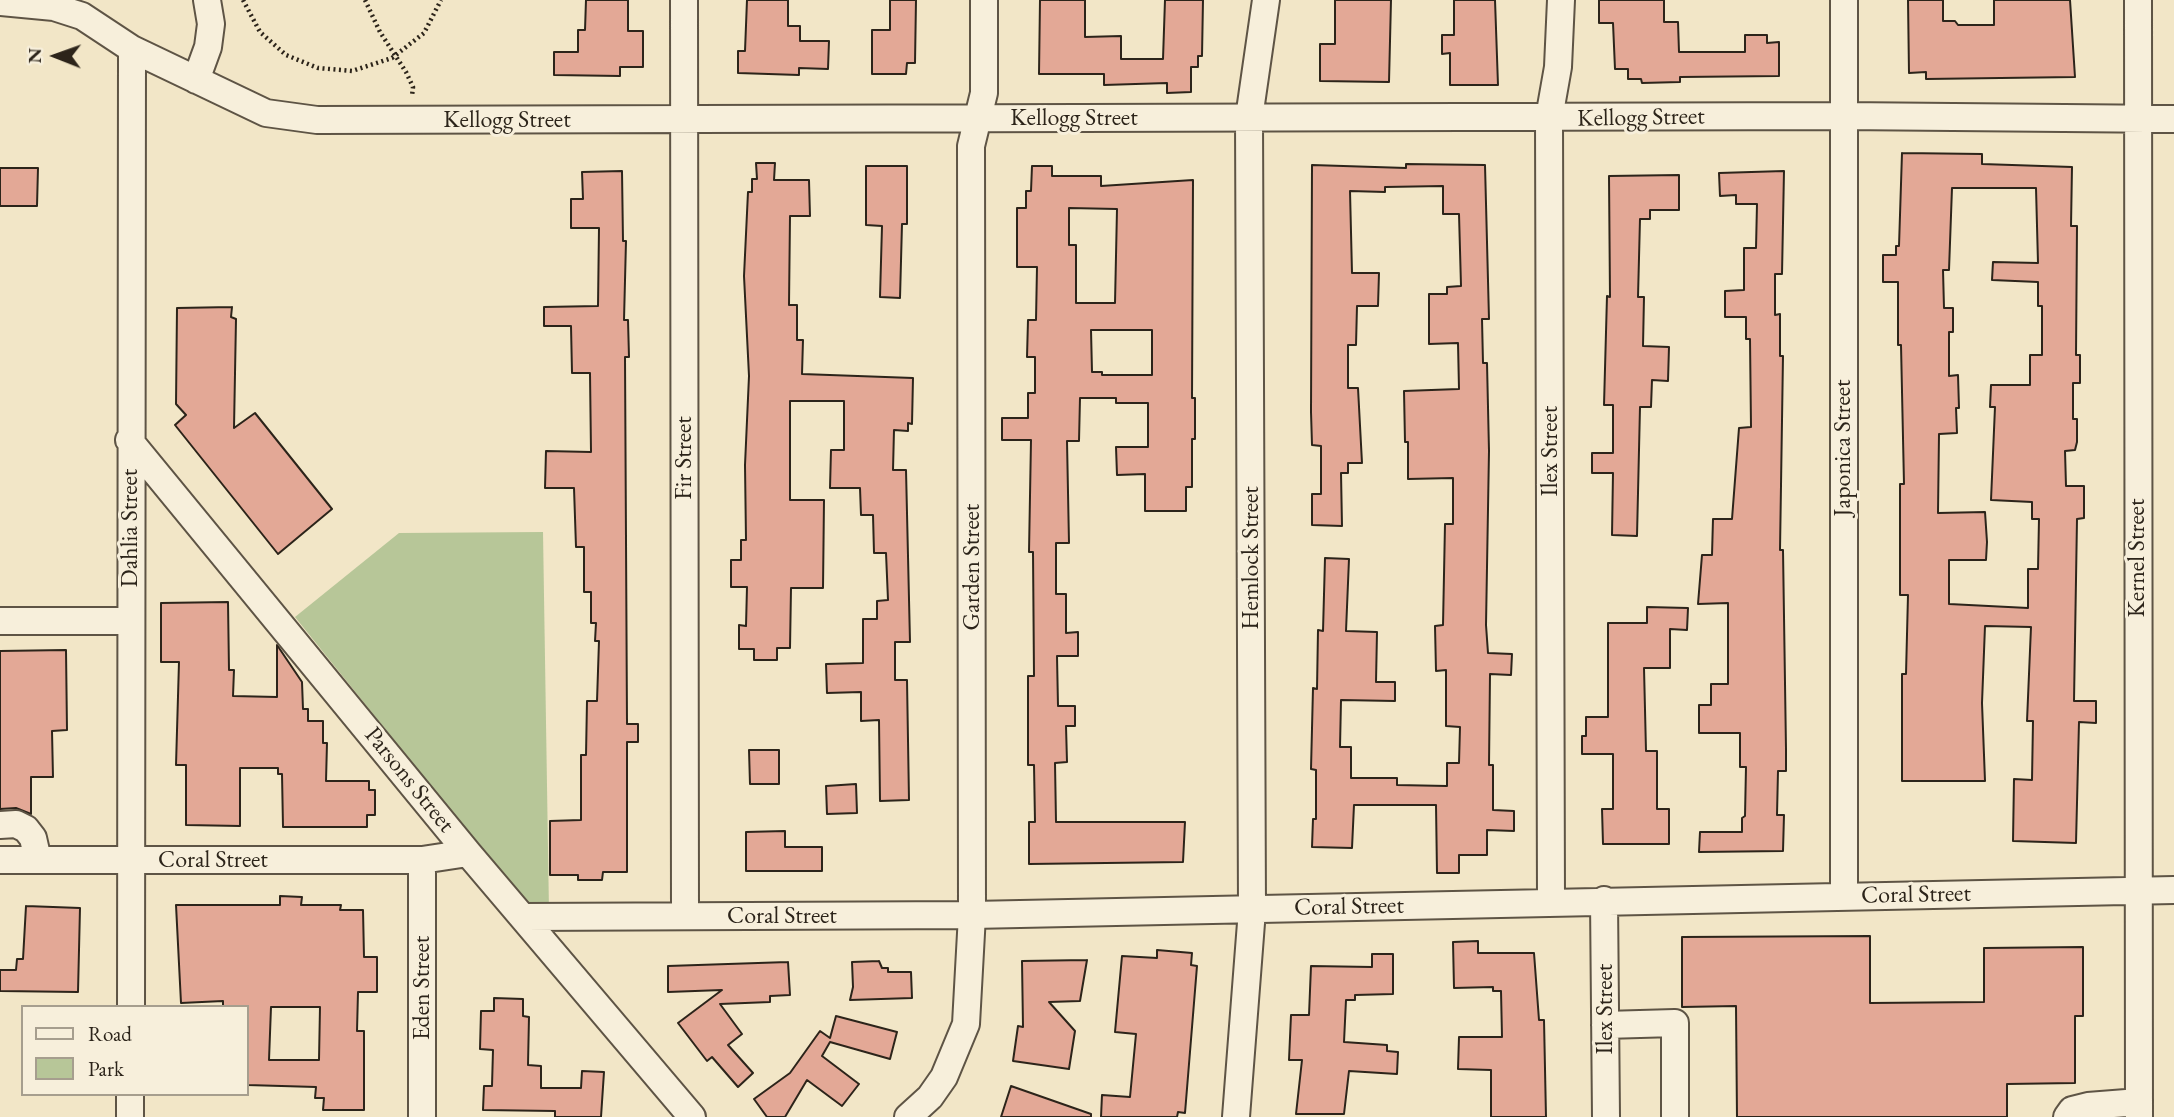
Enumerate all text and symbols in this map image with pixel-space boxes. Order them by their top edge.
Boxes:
north arrow [21,21,91,91]
text: N [22,48,47,64]
street label: Kellogg Street [1577,102,1705,134]
street label: Kellogg Street [1010,104,1138,132]
street label: Kellogg Street [443,106,571,134]
street label: Japonica Street [1829,379,1857,517]
street label: Ilex Street [1536,406,1564,496]
street label: Fir Street [670,416,698,500]
street label: Dahlia Street [116,469,144,587]
street label: Hemlock Street [1237,486,1265,630]
street label: Kernel Street [2123,498,2151,618]
street label: Garden Street [958,504,986,630]
street label: Parsons Street [358,722,460,838]
street label: Coral Street [158,846,268,874]
street label: Coral Street [1861,880,1971,910]
street label: Coral Street [1294,892,1404,922]
street label: Coral Street [727,902,837,930]
street label: Eden Street [408,936,436,1040]
street label: Ilex Street [1591,964,1619,1054]
legend [21,1005,248,1096]
text: Road [88,1020,132,1047]
text: Park [88,1055,124,1082]

